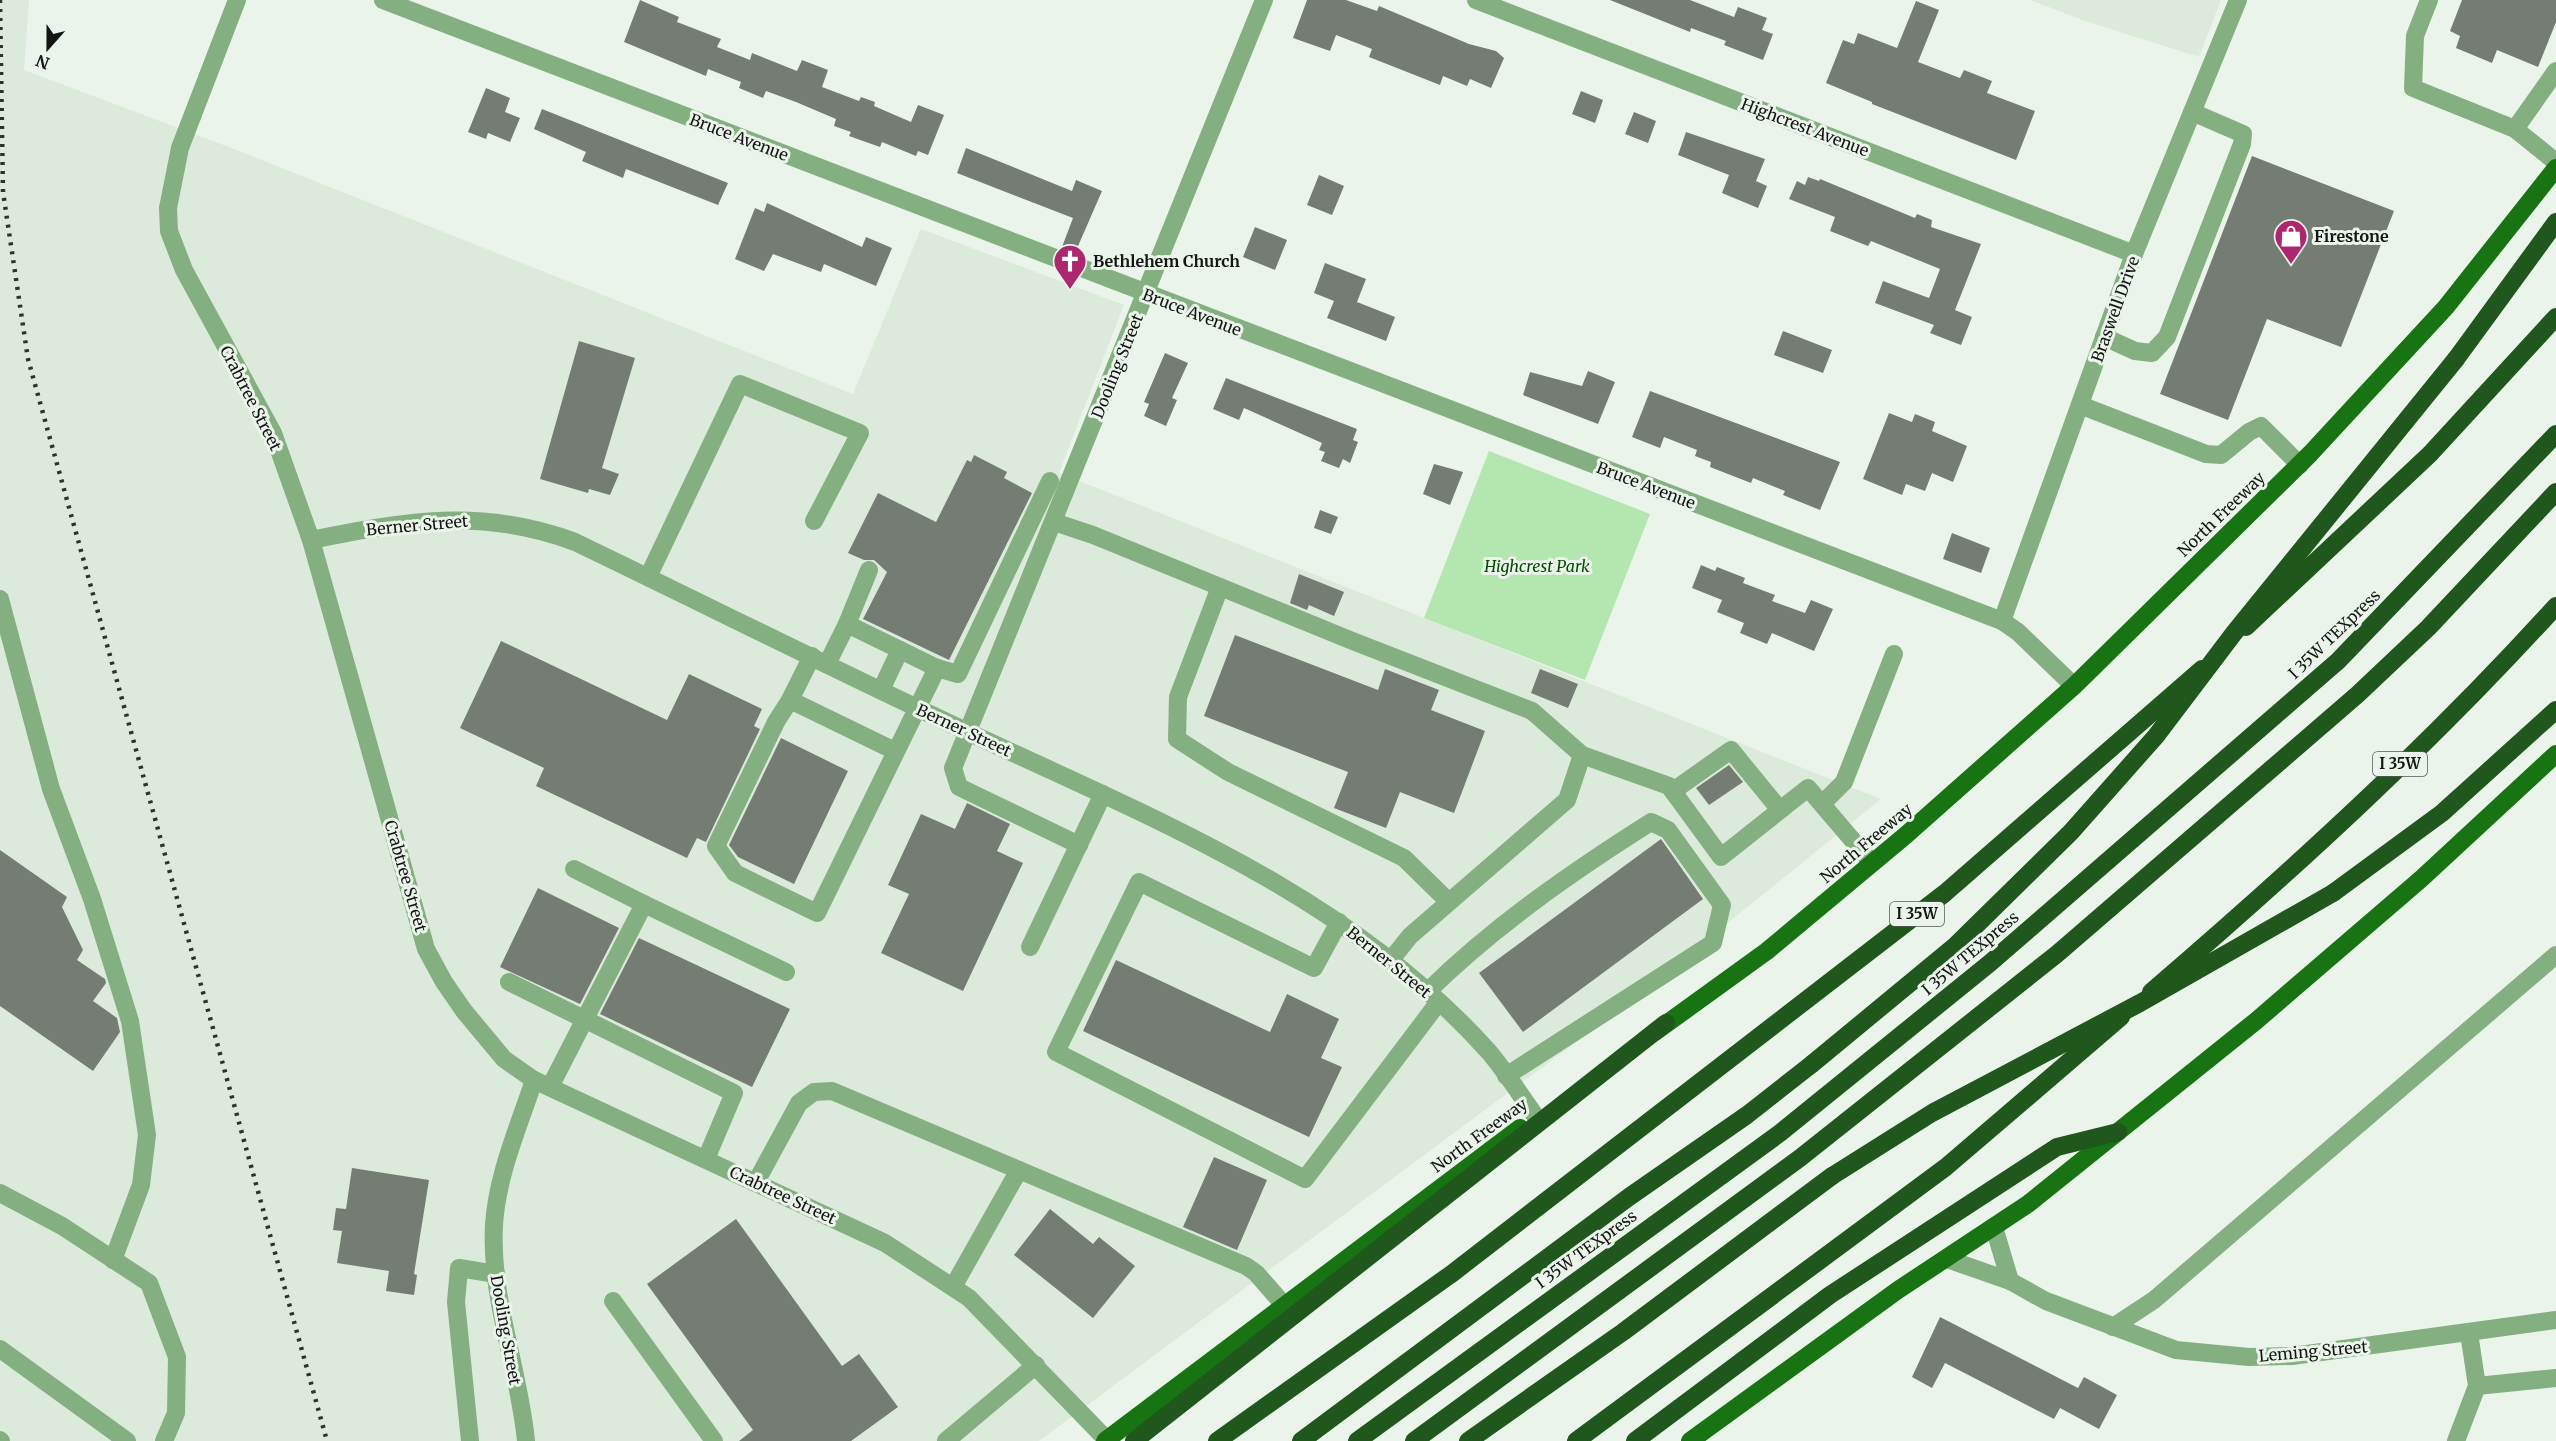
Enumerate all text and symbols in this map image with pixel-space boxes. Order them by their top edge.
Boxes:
north arrow [18,18,78,78]
text: N [33,50,52,74]
street label: Highcrest Avenue [1738,93,1872,161]
street label: Bruce Avenue [687,109,791,165]
shop icon: Firestone [2273,218,2309,265]
place label: Firestone [2314,226,2389,246]
church icon: Bethlehem Church [1052,243,1088,290]
place label: Bethlehem Church [1093,251,1240,271]
street label: Braswell Drive [2087,253,2143,365]
street label: Bruce Avenue [1140,284,1244,340]
street label: Dooling Street [1087,310,1147,421]
street label: Crabtree Street [216,342,286,454]
street label: Bruce Avenue [1594,457,1698,513]
street label: North Freeway [2173,467,2269,561]
street label: Berner Street [365,511,470,539]
park label: Highcrest Park [1483,556,1590,576]
street label: I 35W TEXpress [2284,585,2384,683]
street label: Berner Street [913,699,1015,761]
road number: I 35W [2373,752,2427,776]
street label: North Freeway [1816,798,1916,887]
street label: Crabtree Street [381,818,432,935]
road number: I 35W [1890,902,1944,926]
street label: I 35W TEXpress [1918,907,2023,999]
street label: Berner Street [1343,922,1436,1002]
street label: North Freeway [1427,1093,1531,1176]
street label: Crabtree Street [727,1162,840,1229]
street label: I 35W TEXpress [1531,1205,1641,1292]
street label: Dooling Street [487,1274,526,1387]
street label: Leming Street [2258,1336,2369,1366]

